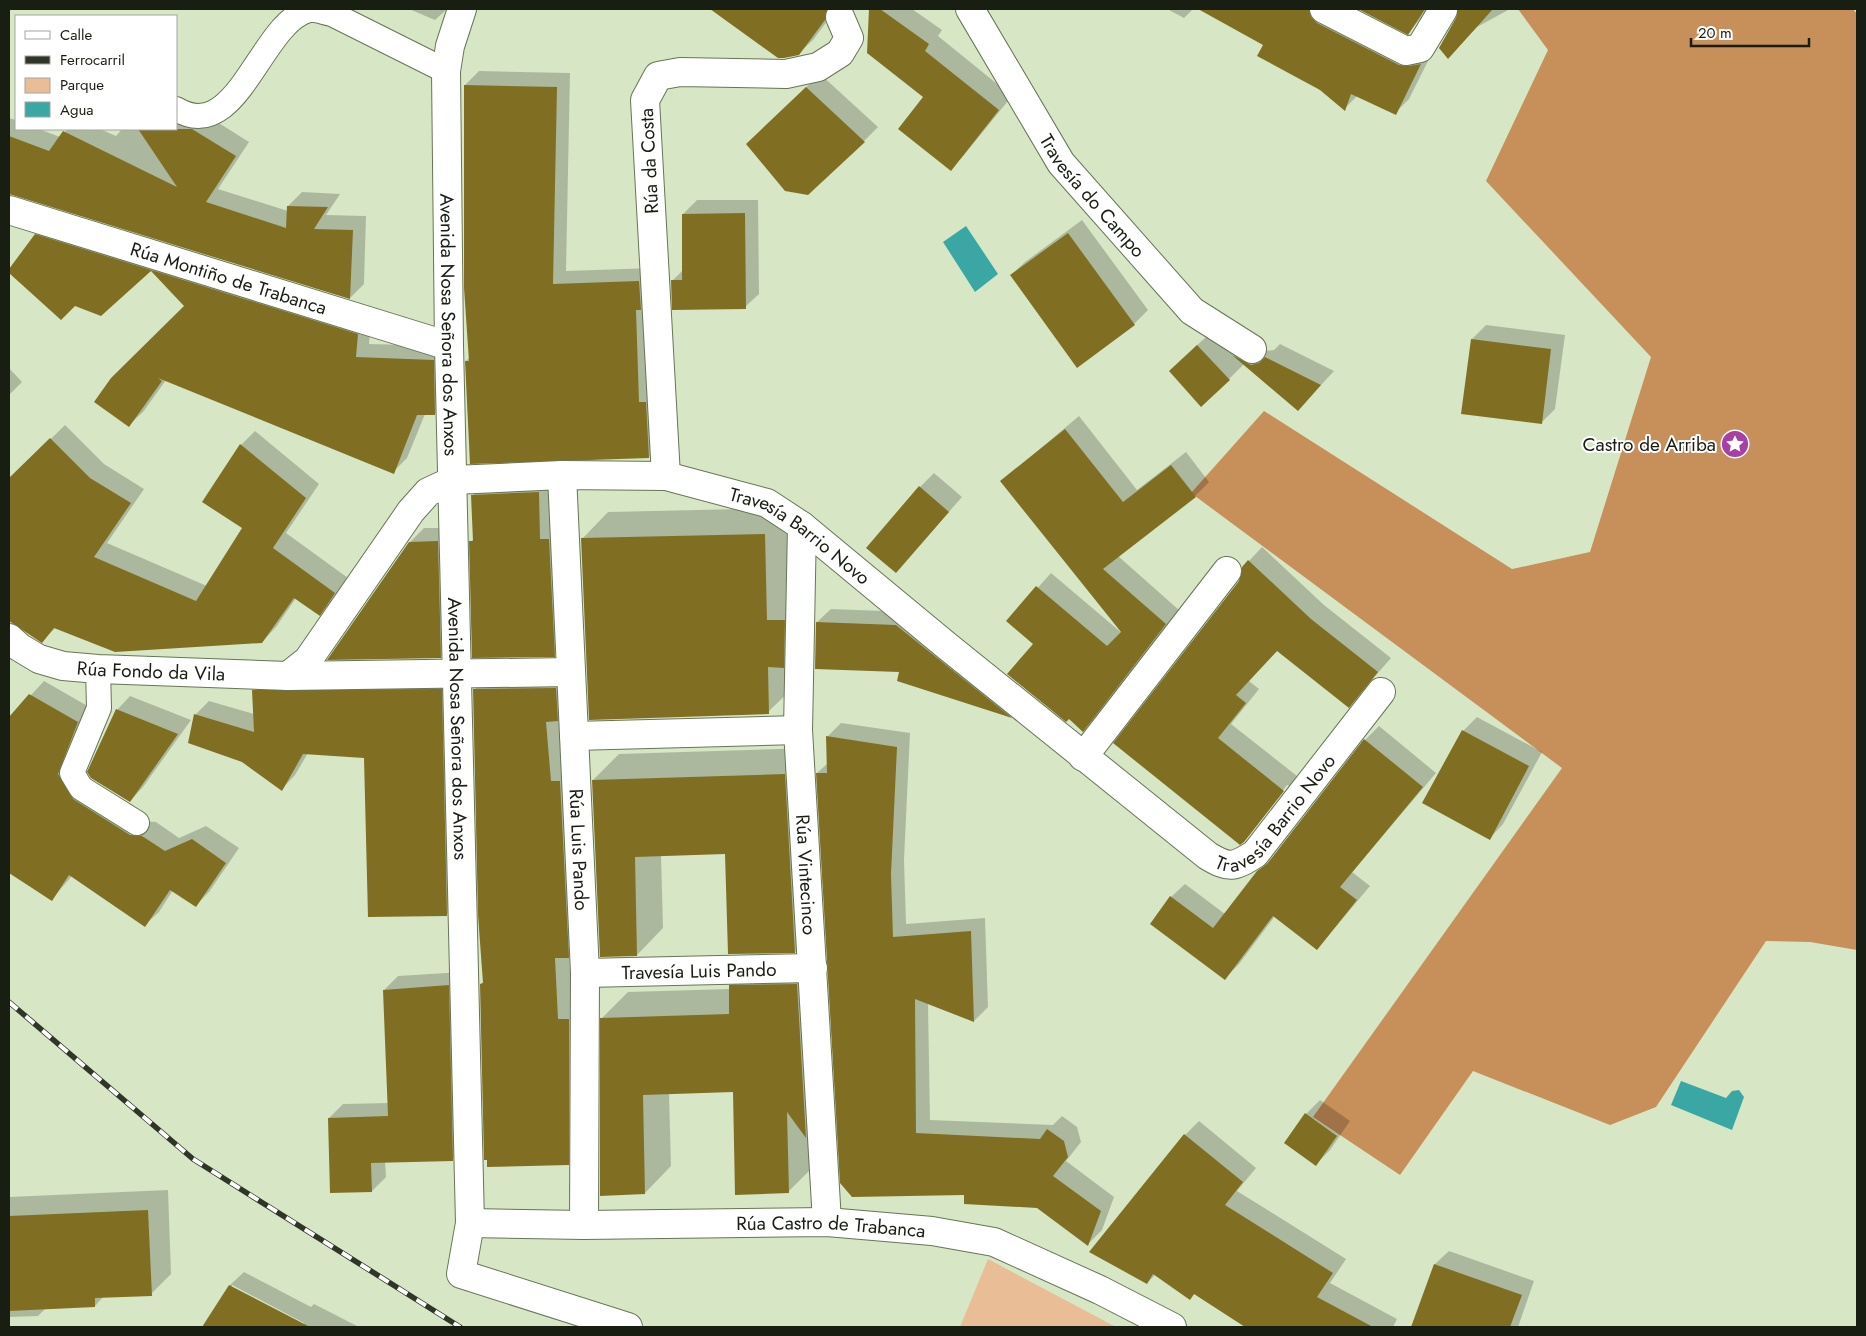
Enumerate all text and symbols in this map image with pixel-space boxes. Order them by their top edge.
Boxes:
legend [15,15,178,130]
scale bar [1691,15,1808,47]
text: 20 m [1698,22,1732,44]
text: Calle [60,24,92,46]
text: Ferrocarril [60,49,125,71]
text: Parque [60,74,104,96]
text: Agua [60,99,94,121]
street label: Rúa da Costa [633,107,665,215]
street label: Travesía do Campo [1033,129,1152,263]
street label: Avenida Nosa Señora dos Anxos [434,193,465,457]
street label: Rúa Montiño de Trabanca [127,235,330,321]
place icon: Castro de Arriba [1720,429,1750,459]
place label: Castro de Arriba [1583,431,1716,458]
street label: Travesía Barrio Novo [727,480,876,591]
street label: Avenida Nosa Señora dos Anxos [442,597,475,861]
street label: Rúa Fondo da Vila [76,654,226,687]
street label: Travesía Barrio Novo [1211,748,1341,879]
street label: Rúa Luis Pando [563,788,596,911]
street label: Rúa Vintecinco [789,814,824,936]
street label: Travesía Luis Pando [621,955,777,986]
street label: Rúa Castro de Trabanca [736,1208,927,1244]

